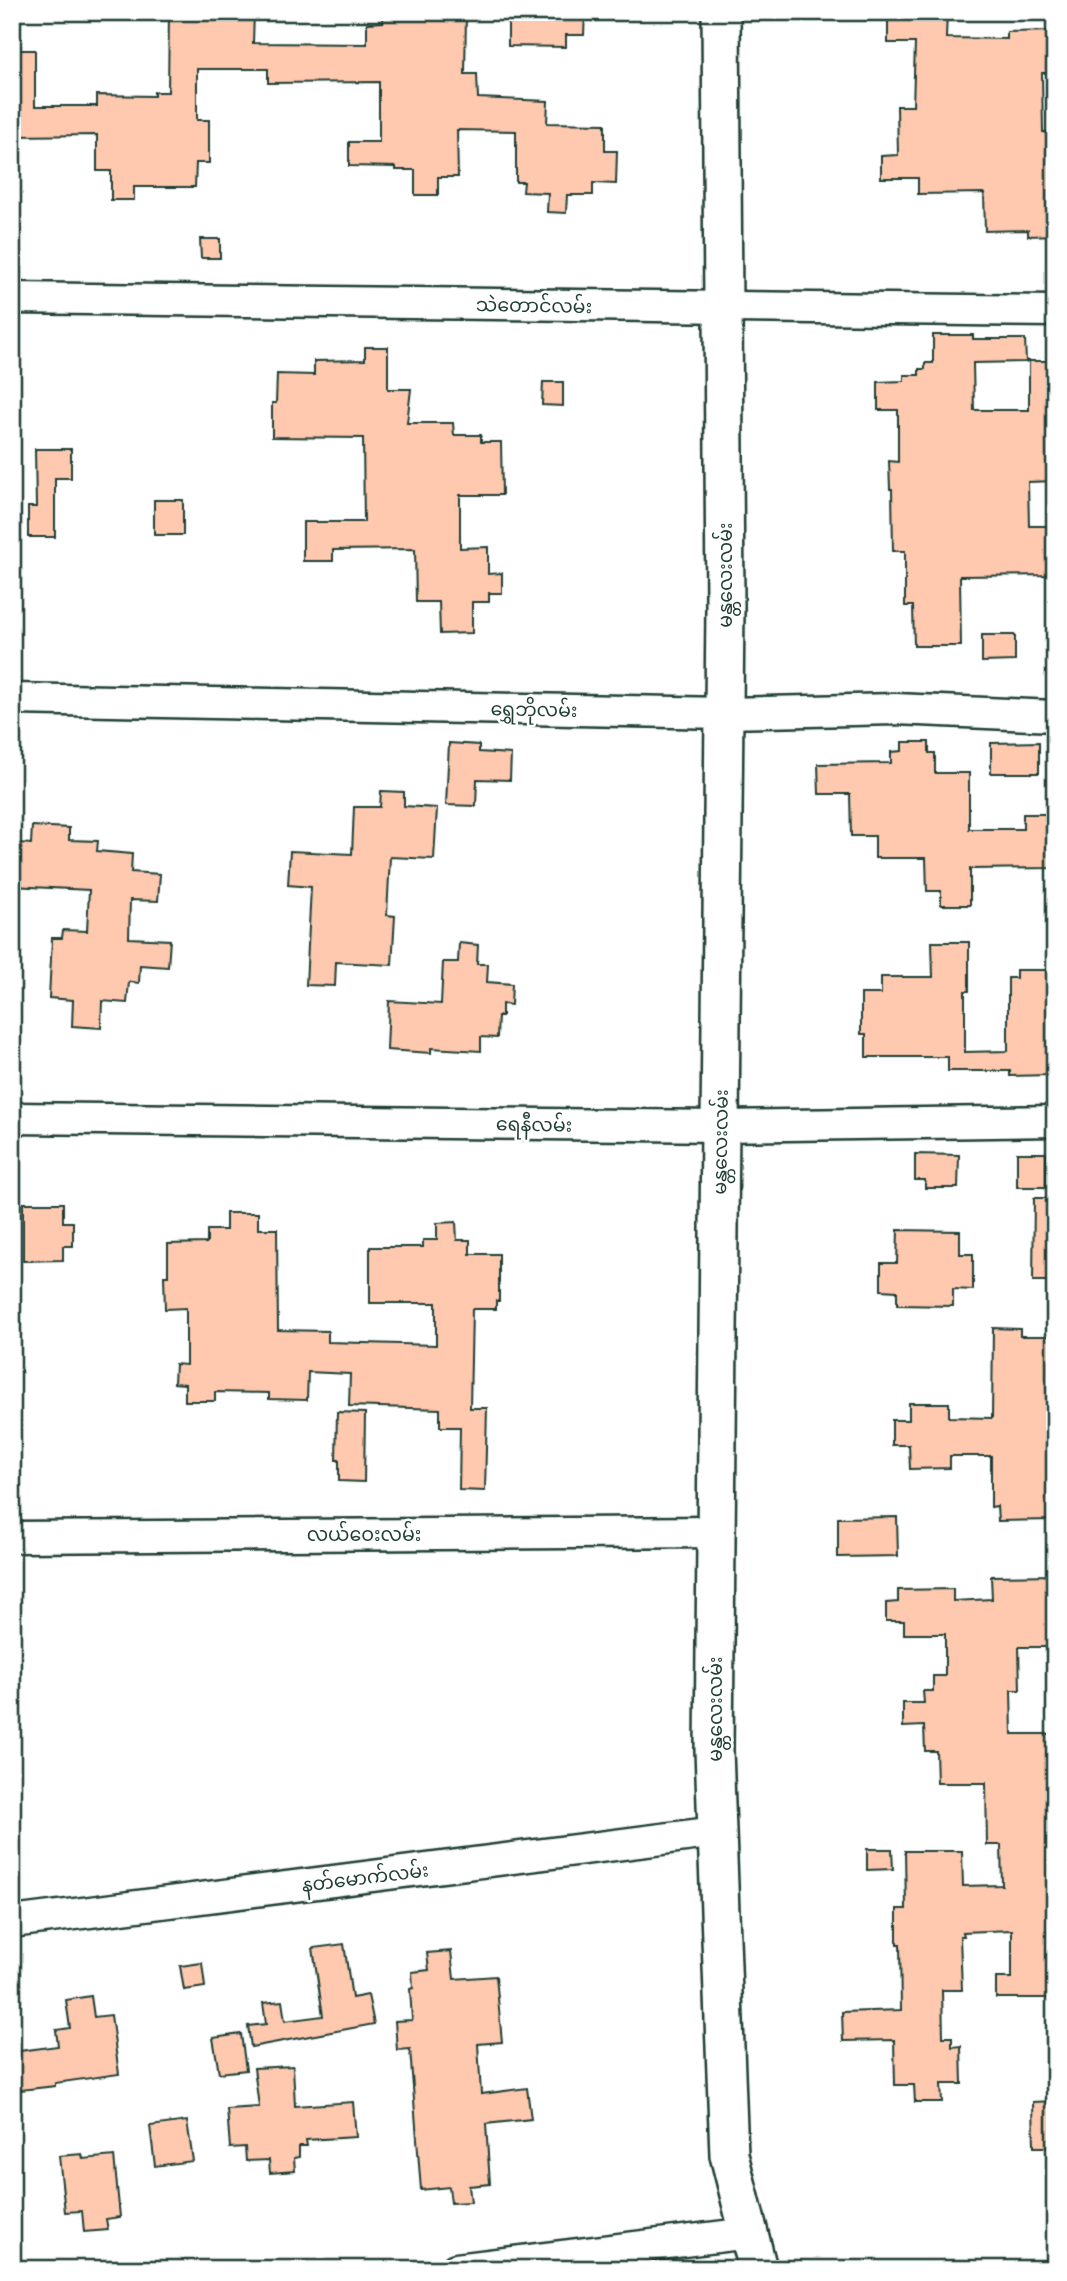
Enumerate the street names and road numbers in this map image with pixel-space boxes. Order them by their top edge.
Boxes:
street label: သဲတောင်လမ်း [476,290,592,319]
street label: မန္တလေးလမ်း [711,522,741,628]
street label: ရွှေဘိုလမ်း [490,694,578,727]
street label: မန္တလေးလမ်း [705,1089,737,1195]
street label: ရေနီလမ်း [495,1109,572,1141]
street label: လယ်ဝေးလမ်း [307,1520,421,1547]
street label: မန္တလေးလမ်း [701,1656,731,1762]
street label: နတ်မောက်လမ်း [300,1855,430,1901]

